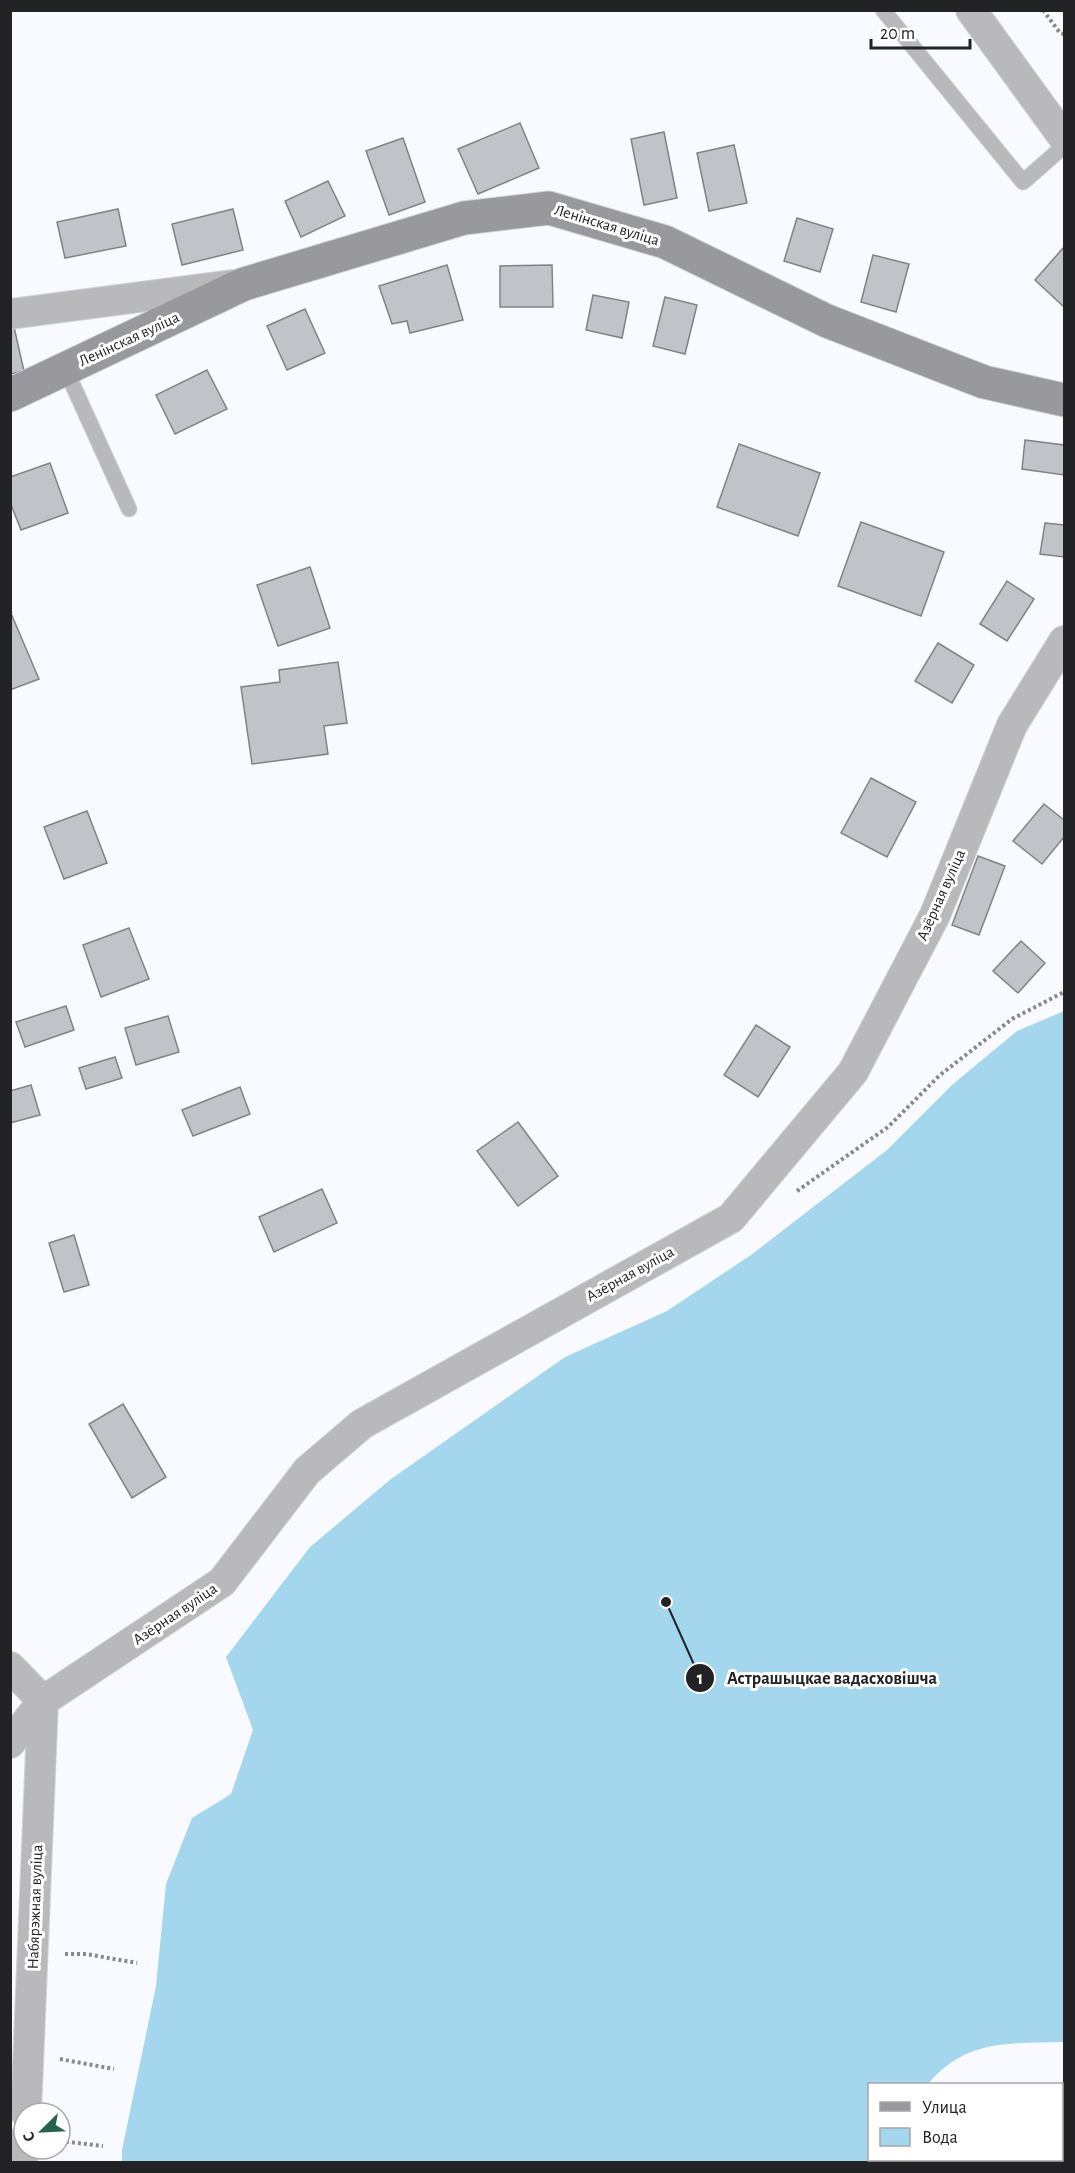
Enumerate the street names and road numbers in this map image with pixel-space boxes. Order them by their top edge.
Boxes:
street label: Ленінская вуліца [552,201,661,249]
street label: Ленінская вуліца [76,309,182,370]
street label: Азёрная вуліца [914,847,969,943]
street label: Азёрная вуліца [583,1243,677,1306]
street label: Азёрная вуліца [130,1580,221,1649]
street label: Набярэжная вуліца [25,1844,46,1970]

